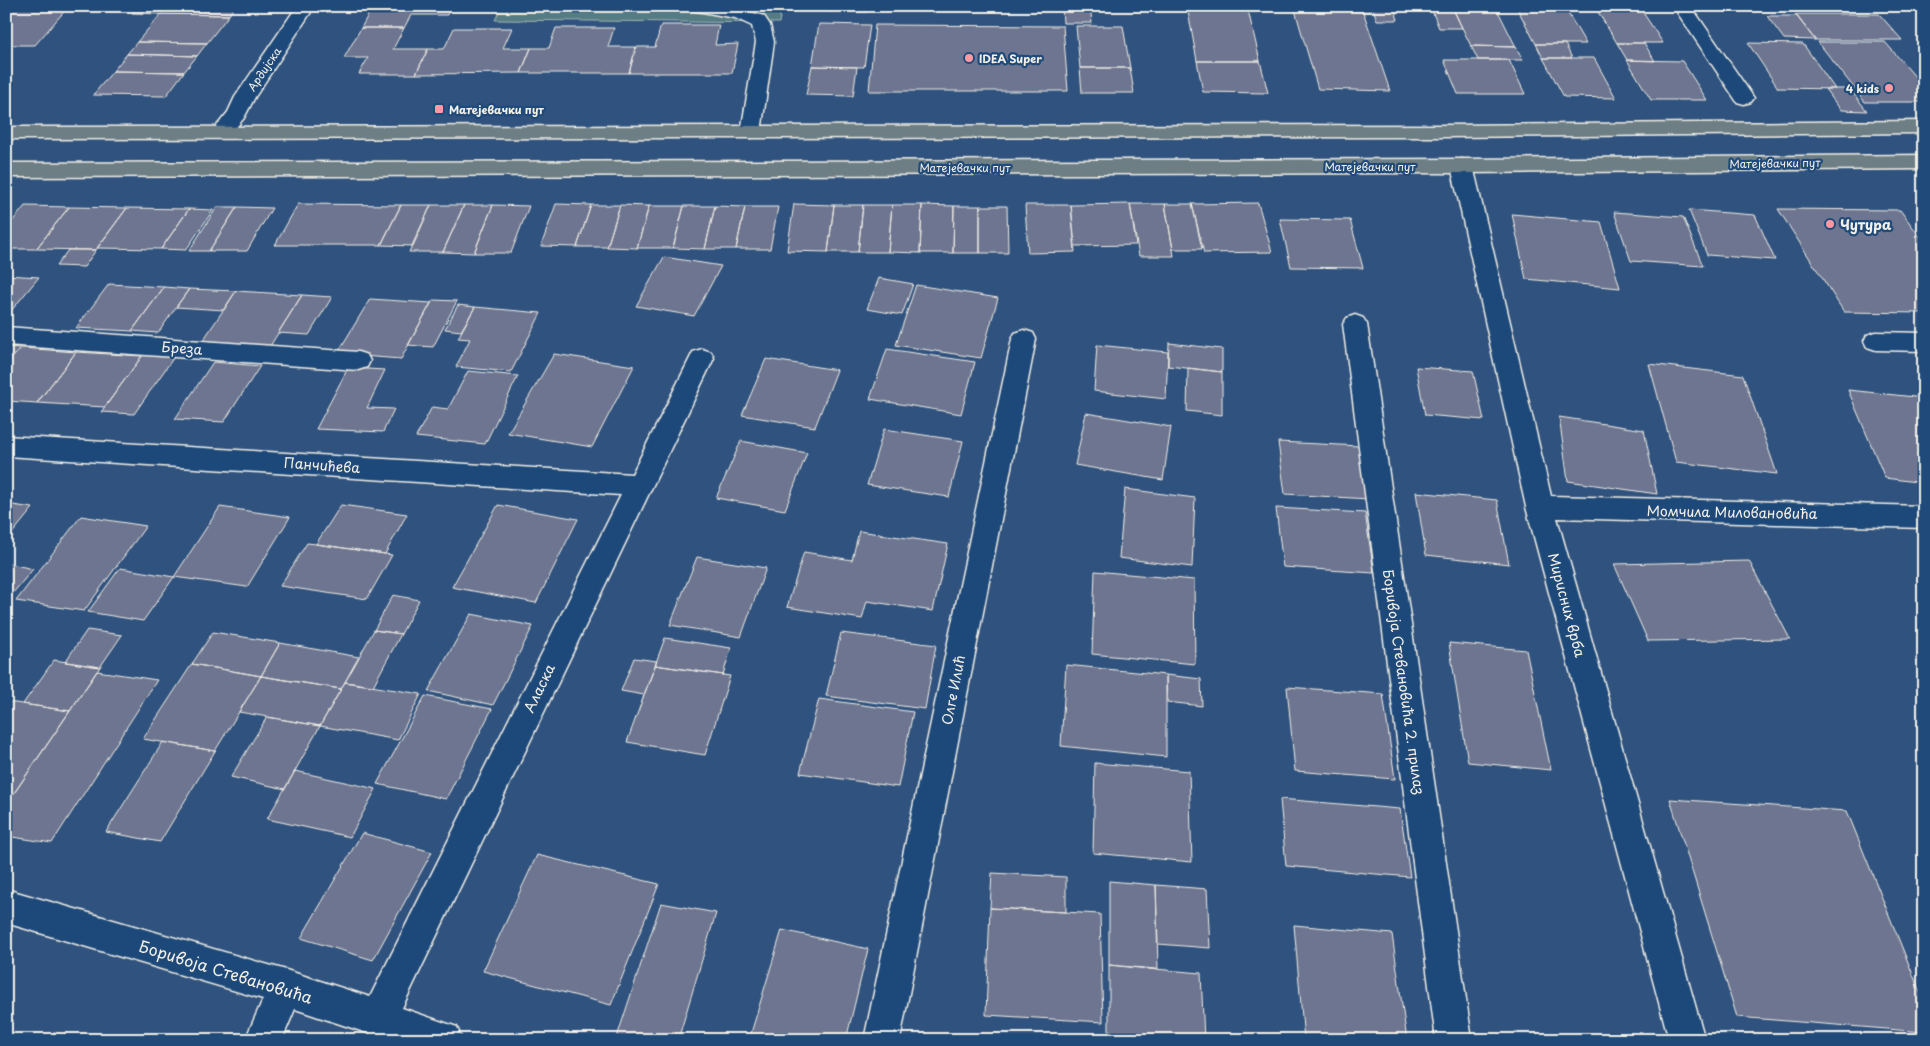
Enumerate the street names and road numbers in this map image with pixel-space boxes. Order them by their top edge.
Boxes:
street label: Ардијска [243,43,285,95]
street label: Матејевачки пут [1729,154,1821,172]
street label: Матејевачки пут [1324,158,1416,175]
street label: Матејевачки пут [919,159,1011,176]
street label: Бреза [161,336,203,360]
street label: Панчићева [283,452,361,478]
street label: Момчила Миловановића [1646,500,1818,524]
street label: Мирисних врба [1543,550,1591,660]
street label: Боривоја Стевановића 2. прилаз [1378,568,1430,796]
street label: Олге Илић [936,653,970,727]
street label: Аласка [518,660,560,716]
street label: Боривоја Стевановића [136,933,316,1009]

